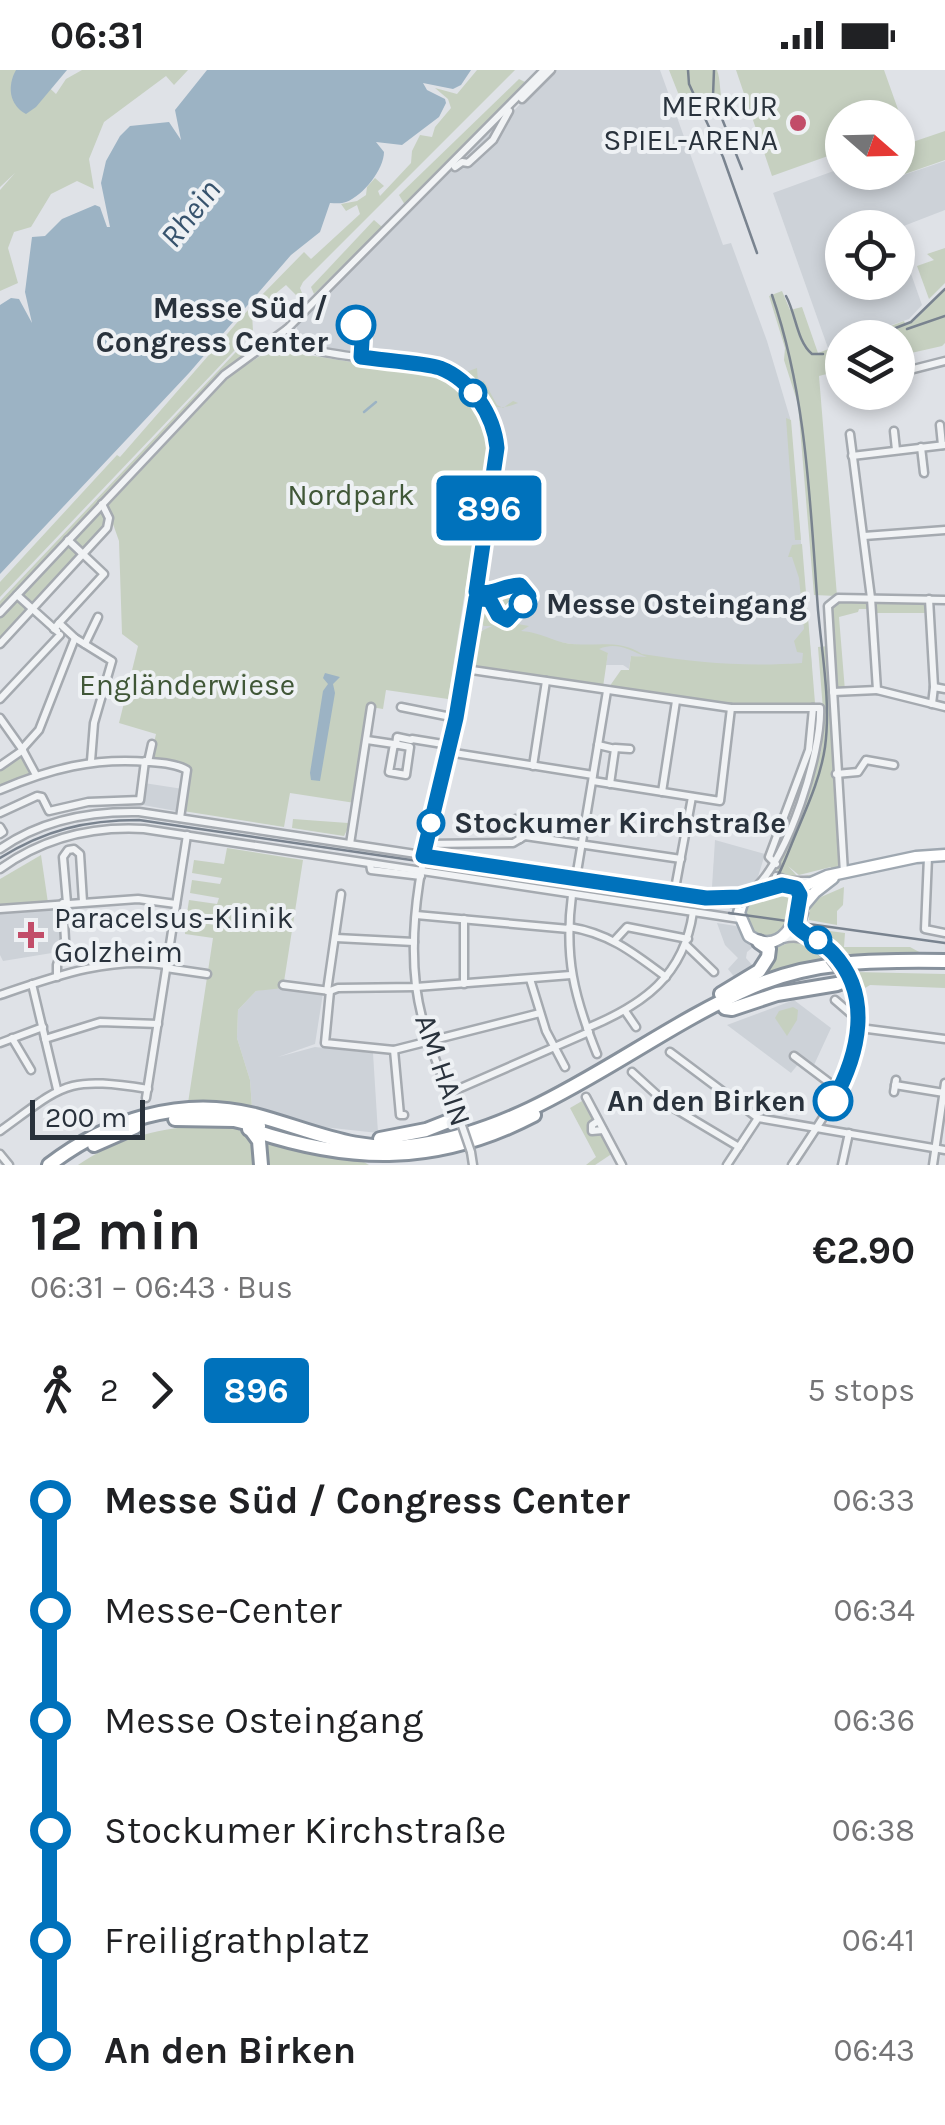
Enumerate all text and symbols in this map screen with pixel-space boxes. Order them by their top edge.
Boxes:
text: 06:31 [50,13,145,58]
place label: MERKUR SPIEL-ARENA [603,88,778,158]
north arrow [825,100,915,190]
map controls [825,100,915,410]
marker: MERKUR SPIEL-ARENA [787,112,809,134]
water label: Rhein [152,172,228,255]
button: locate [825,210,915,300]
place label: Messe Süd / Congress Center [96,290,328,360]
marker: Messe Süd / Congress Center [337,306,375,344]
button: layers [825,320,915,410]
unlabelled marker [460,380,486,406]
line badge: 896 [432,476,546,540]
park label: Nordpark [287,477,415,513]
text: 896 [456,488,522,529]
place label: Messe Osteingang [546,586,807,622]
marker: Messe Osteingang [510,591,536,617]
park label: Engländerwiese [79,667,295,703]
place label: Stockumer Kirchstraße [454,805,786,841]
marker: Stockumer Kirchstraße [418,810,444,836]
place label: Paracelsus-Klinik Golzheim [54,900,293,970]
marker: Paracelsus-Klinik Golzheim [18,922,44,948]
unlabelled marker [805,927,831,953]
street label: AM HAIN [407,1009,479,1131]
marker: An den Birken [814,1082,852,1120]
place label: An den Birken [607,1083,806,1119]
scale bar [30,1095,145,1140]
text: 200 m [45,1101,127,1134]
text: 12 min [30,1199,201,1263]
text: €2.90 [813,1228,915,1273]
text: 06:31 – 06:43 · Bus [30,1269,293,1306]
icon: walk [30,1363,85,1418]
icon: forward [134,1363,189,1418]
text: 896 [224,1370,289,1411]
text: 2 [100,1372,119,1409]
text: 5 stops [807,1372,915,1409]
text: Messe Süd / Congress Center [104,1478,630,1523]
text: 06:33 [833,1482,915,1519]
text: Messe-Center [104,1588,342,1633]
text: 06:34 [834,1592,915,1629]
text: Messe Osteingang [104,1698,424,1743]
text: 06:36 [833,1702,915,1739]
text: Stockumer Kirchstraße [104,1808,506,1853]
text: 06:38 [832,1812,915,1849]
text: Freiligrathplatz [104,1918,370,1963]
text: 06:41 [842,1922,915,1959]
text: An den Birken [104,2028,356,2073]
text: 06:43 [834,2032,915,2069]

